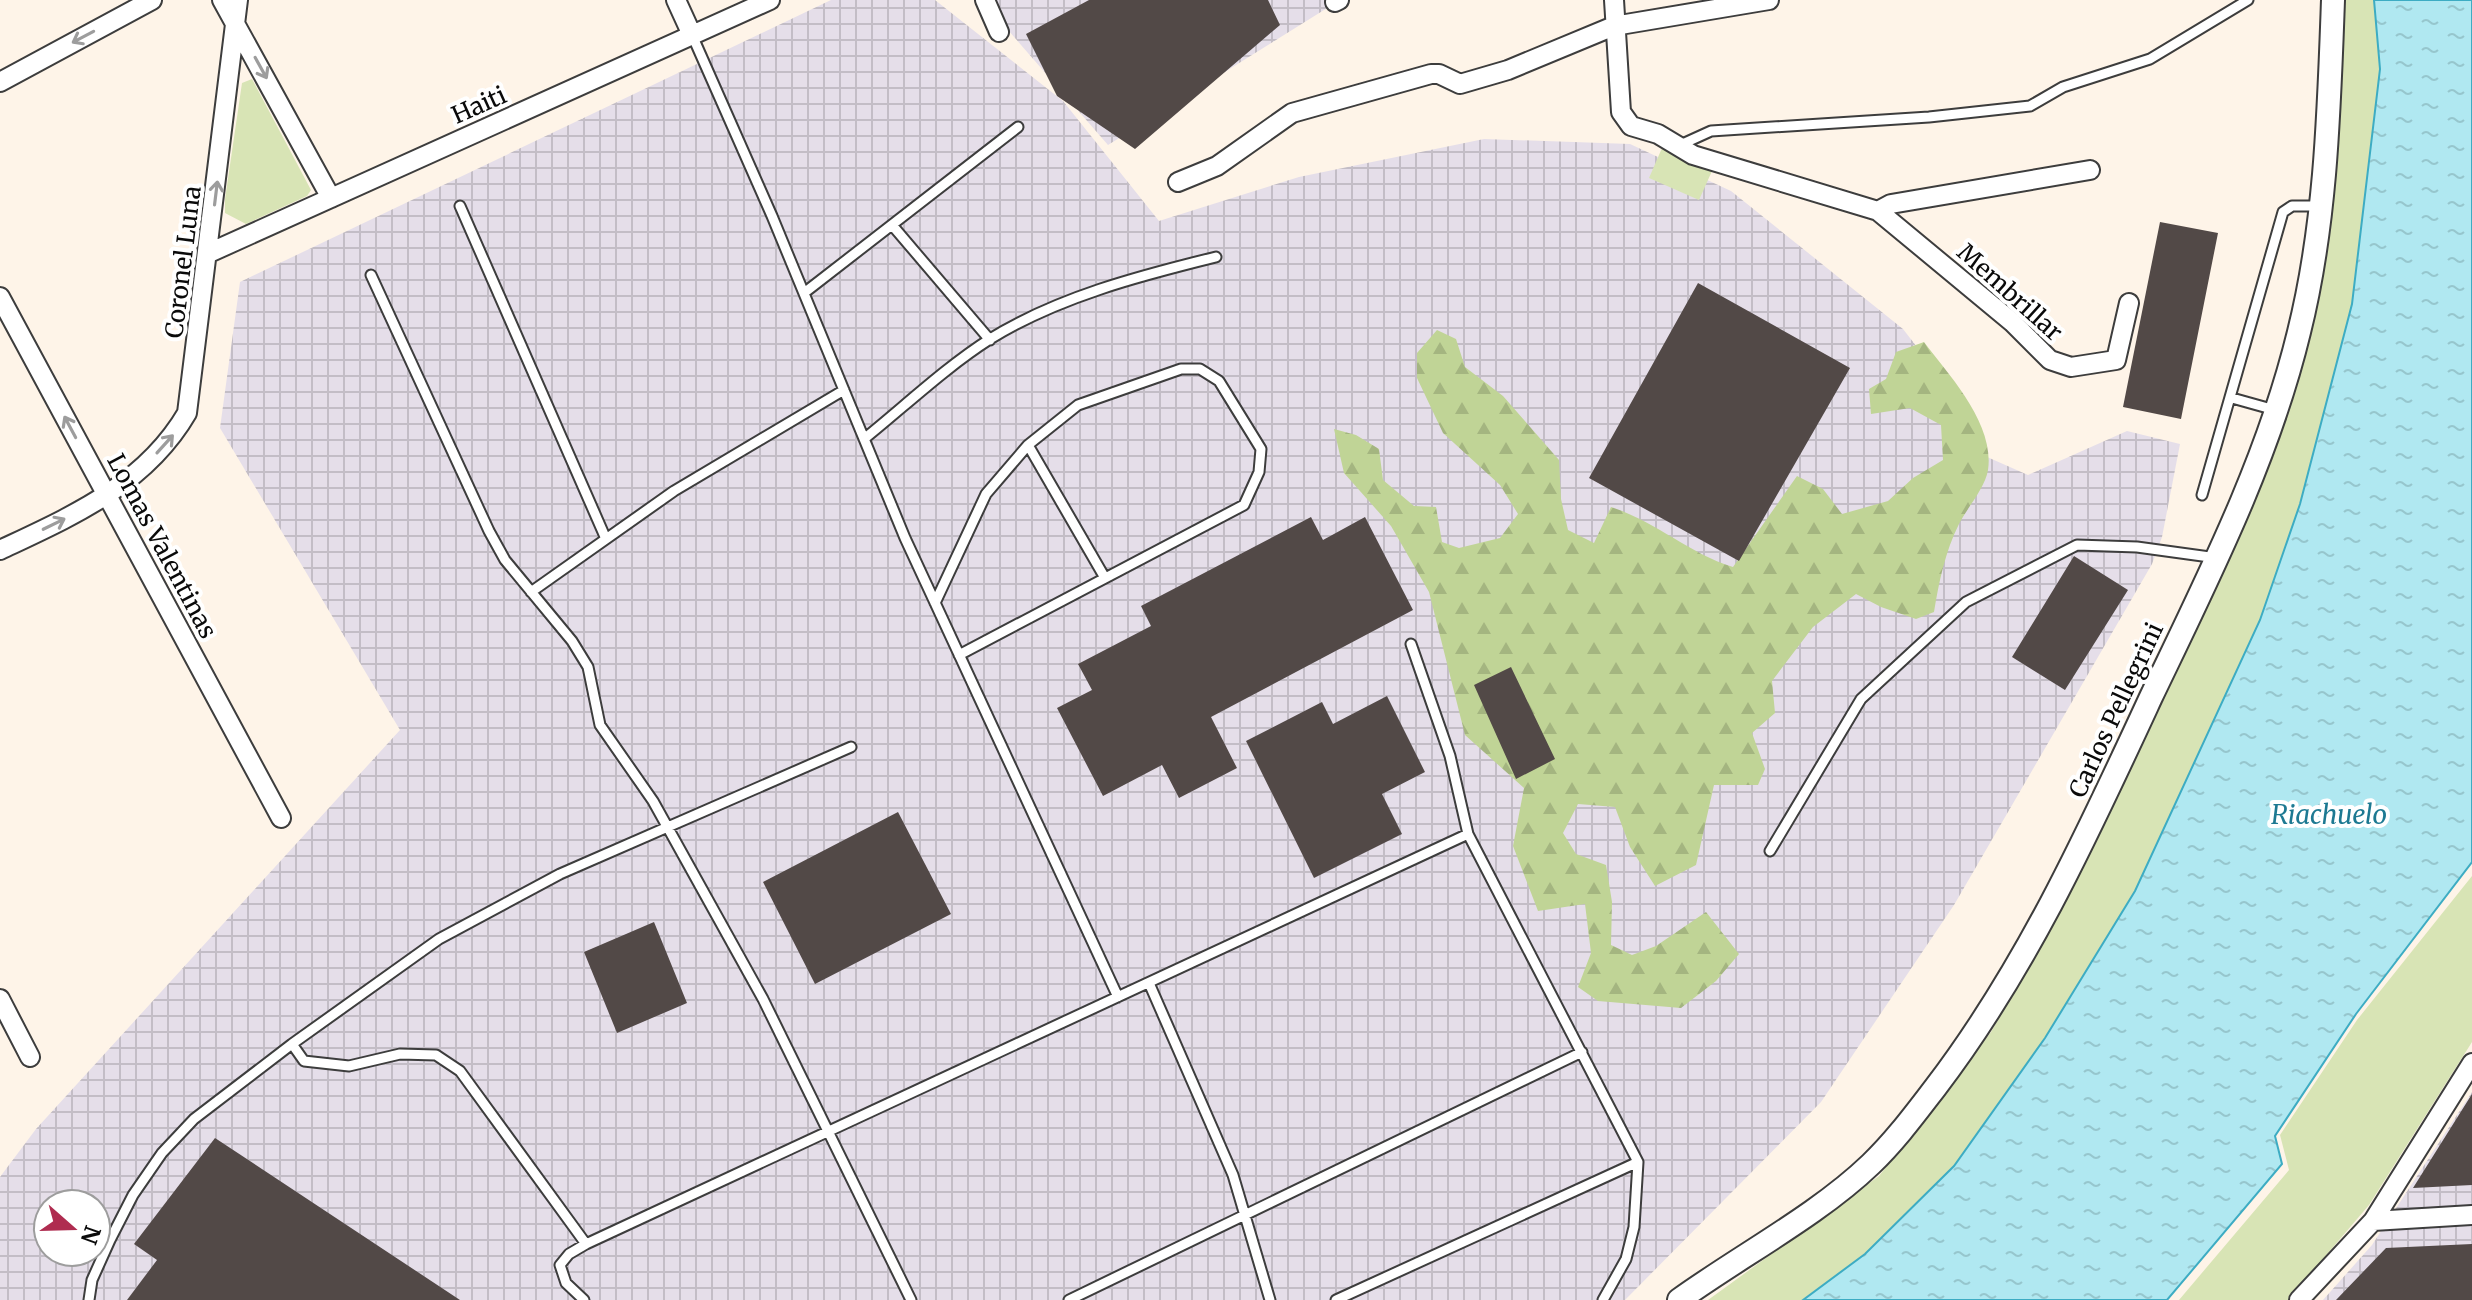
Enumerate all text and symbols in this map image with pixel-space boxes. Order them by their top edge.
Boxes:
one-way arrow [72,29,95,45]
one-way arrow [253,55,269,79]
street label: Haiti [447,79,511,131]
one-way arrow [209,181,224,206]
street label: Coronel Luna [158,184,208,340]
street label: Membrillar [1951,237,2069,347]
one-way arrow [62,416,78,440]
one-way arrow [156,435,174,455]
street label: Lomas Valentinas [100,448,224,644]
one-way arrow [42,516,66,531]
street label: Carlos Pellegrini [2062,617,2170,803]
water label: Riachuelo [2271,798,2387,831]
north arrow [32,1188,112,1268]
text: N [74,1222,107,1248]

